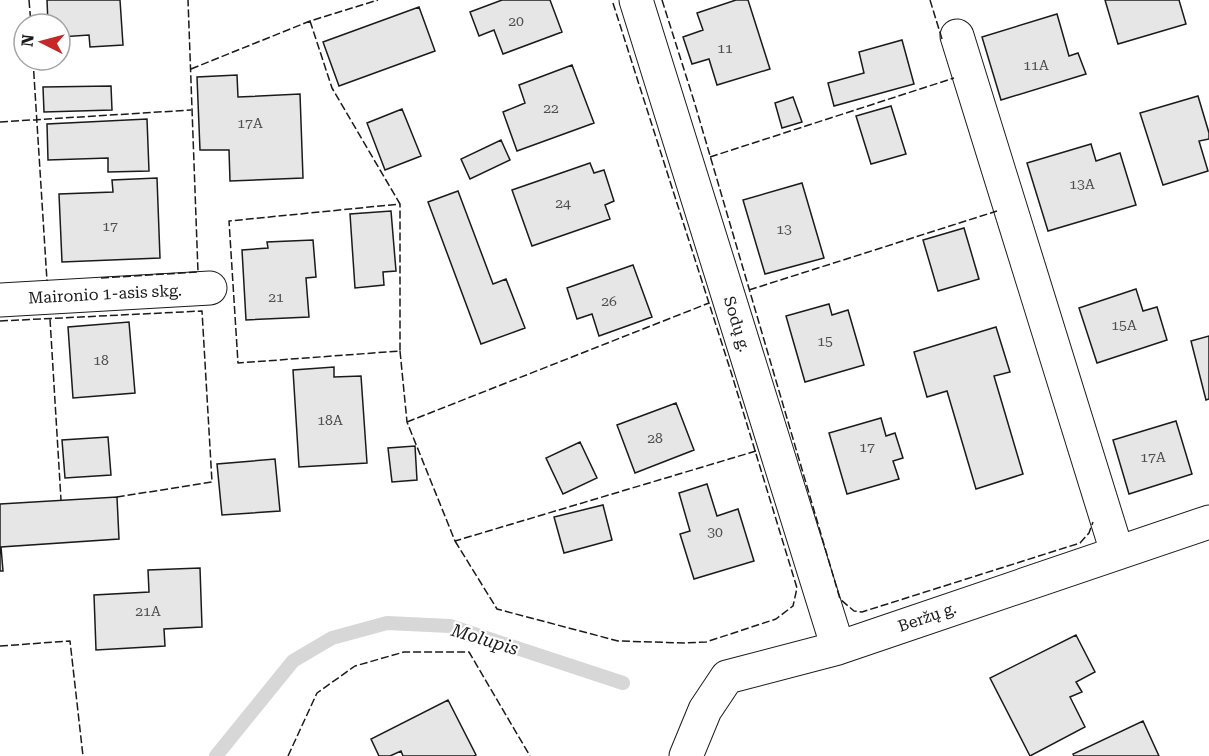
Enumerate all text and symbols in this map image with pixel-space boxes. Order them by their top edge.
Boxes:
north arrow [12,12,72,72]
house number: 20 [508,13,524,29]
text: N [17,33,38,48]
house number: 11 [717,40,733,56]
house number: 11A [1023,57,1049,73]
house number: 22 [543,100,559,116]
house number: 17A [237,115,263,131]
house number: 13A [1069,176,1095,192]
house number: 24 [555,195,571,211]
house number: 17 [102,218,118,234]
house number: 13 [776,221,792,237]
street label: Maironio 1-asis skg. [28,280,182,308]
house number: 21 [268,289,284,305]
house number: 26 [601,293,617,309]
street label: Sodų g. [720,294,754,354]
house number: 15A [1111,317,1137,333]
house number: 15 [817,333,833,349]
house number: 18 [93,352,109,368]
house number: 18A [317,412,343,428]
house number: 28 [647,430,663,446]
house number: 17 [859,439,875,455]
house number: 17A [1140,449,1166,465]
house number: 30 [707,524,723,540]
street label: Beržų g. [895,598,959,636]
house number: 21A [135,603,161,619]
water label: Molupis [448,619,521,659]

